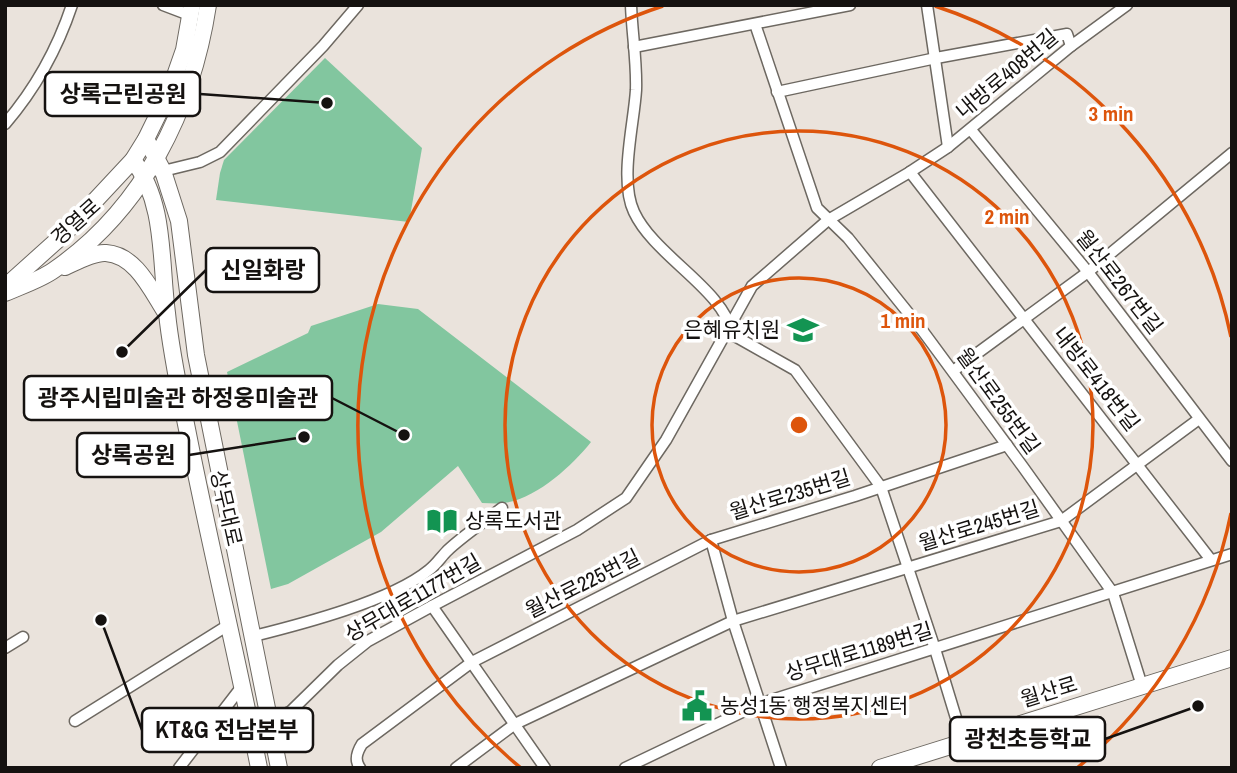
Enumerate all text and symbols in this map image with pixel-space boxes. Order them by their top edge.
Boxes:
street label: 내방로408번길 [949,22,1064,125]
callout: 상록근린공원 [45,72,200,116]
text: 상록근린공원 [60,78,186,109]
text: 3 min [1089,99,1133,128]
street label: 경열로 [44,191,107,252]
text: 2 min [985,202,1029,231]
street label: 월산로267번길 [1069,223,1169,340]
callout: 신일화랑 [206,248,319,292]
text: 신일화랑 [221,254,305,285]
text: 1 min [881,306,925,335]
school or university icon: 은혜유치원 [786,313,820,347]
place label: 은혜유치원 [683,315,780,344]
street label: 내방로418번길 [1046,320,1146,437]
street label: 월산로255번길 [950,341,1047,460]
callout: 광주시립미술관 하정웅미술관 [24,376,332,420]
text: 광주시립미술관 하정웅미술관 [38,382,318,413]
centre of rings [787,413,811,437]
callout: 상록공원 [77,433,189,477]
text: 상록공원 [91,439,175,470]
street label: 월산로235번길 [726,462,854,527]
street label: 상무대로 [204,467,249,549]
street label: 월산로245번길 [915,493,1043,558]
library icon: 상록도서관 [425,504,459,538]
place label: 상록도서관 [465,506,562,535]
street label: 월산로225번길 [520,542,645,625]
street label: 상무대로1177번길 [339,547,486,648]
street label: 상무대로1189번길 [781,615,936,688]
street label: 월산로 [1017,669,1081,714]
public building icon: 농성1동 행정복지센터 [680,689,714,723]
place label: 농성1동 행정복지센터 [720,691,908,720]
callout: KT&G 전남본부 [142,708,313,752]
text: KT&G 전남본부 [155,714,299,745]
callout: 광천초등학교 [950,717,1105,761]
text: 광천초등학교 [965,723,1091,754]

